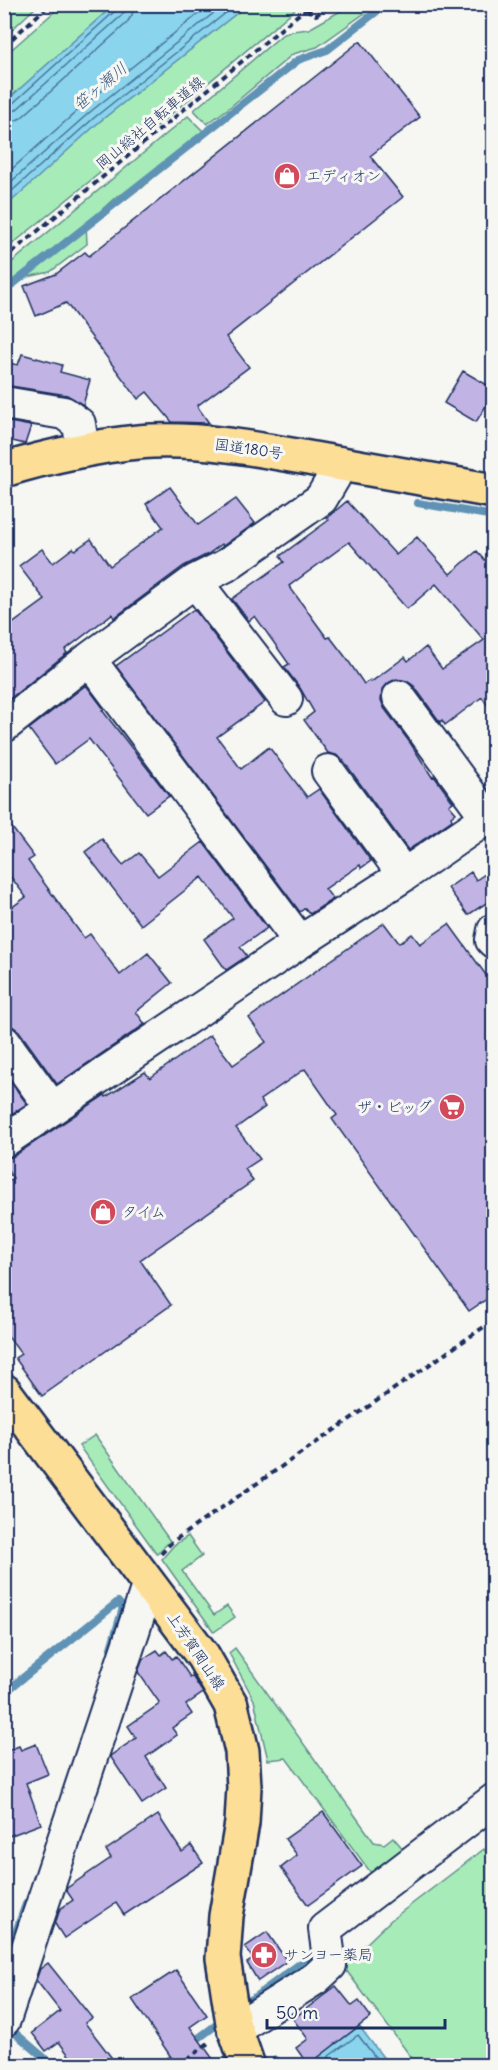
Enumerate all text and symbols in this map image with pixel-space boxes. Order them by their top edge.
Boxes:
water label: 笹ヶ瀬川 [69,58,131,114]
street label: 岡山総社自転車道線 [92,72,207,173]
shop icon: エディオン [272,161,302,191]
place label: エディオン [306,166,382,185]
street label: 国道180号 [213,434,285,463]
supermarket icon: ザ・ビッグ [437,1092,467,1122]
place label: ザ・ビッグ [357,1097,432,1116]
shop icon: タイム [88,1197,118,1227]
place label: タイム [122,1202,166,1221]
street label: 上芳賀岡山線 [163,1608,229,1693]
pharmacy icon: サンヨー薬局 [249,1940,279,1970]
place label: サンヨー薬局 [284,1945,373,1964]
scale bar [267,1992,446,2030]
text: 50 m [276,2001,318,2024]

